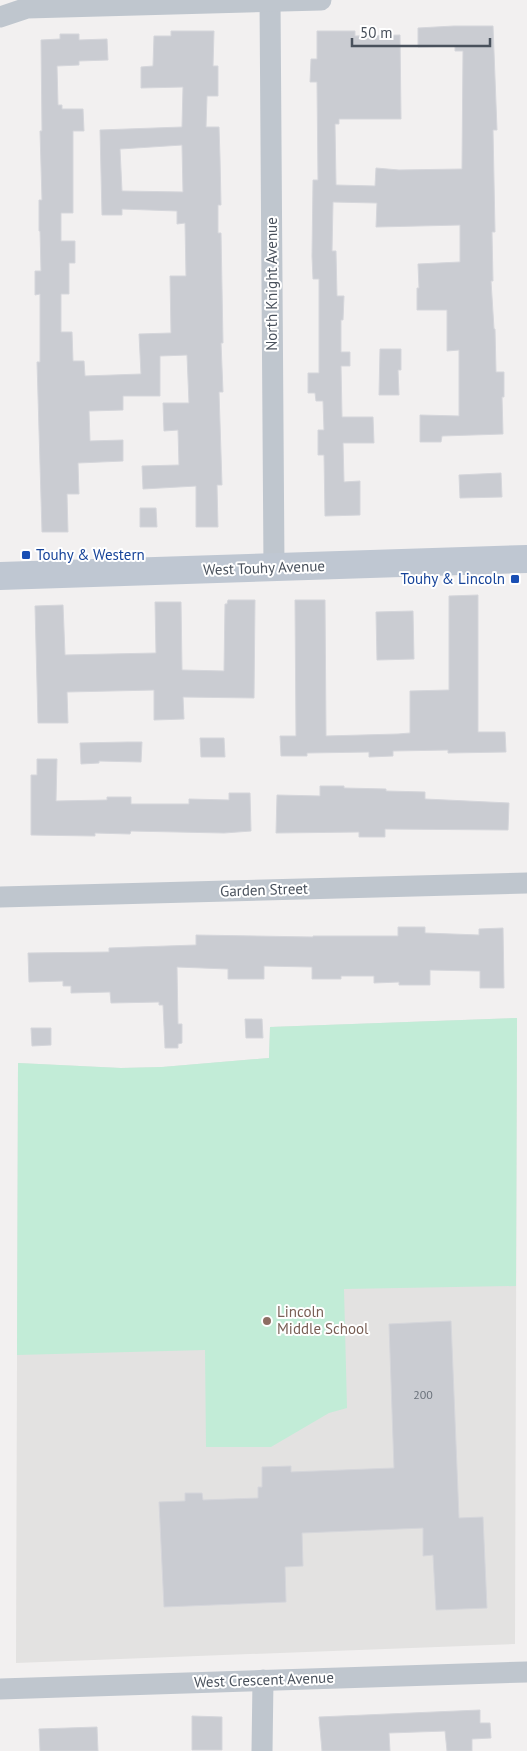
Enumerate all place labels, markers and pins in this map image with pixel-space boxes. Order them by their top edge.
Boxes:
place label: Touhy & Western [36,545,145,564]
marker: Touhy & Western [20,549,32,561]
place label: Touhy & Lincoln [401,569,505,588]
marker: Touhy & Lincoln [509,573,521,585]
place label: Lincoln Middle School [277,1302,369,1338]
marker: Lincoln Middle School [261,1315,273,1327]

